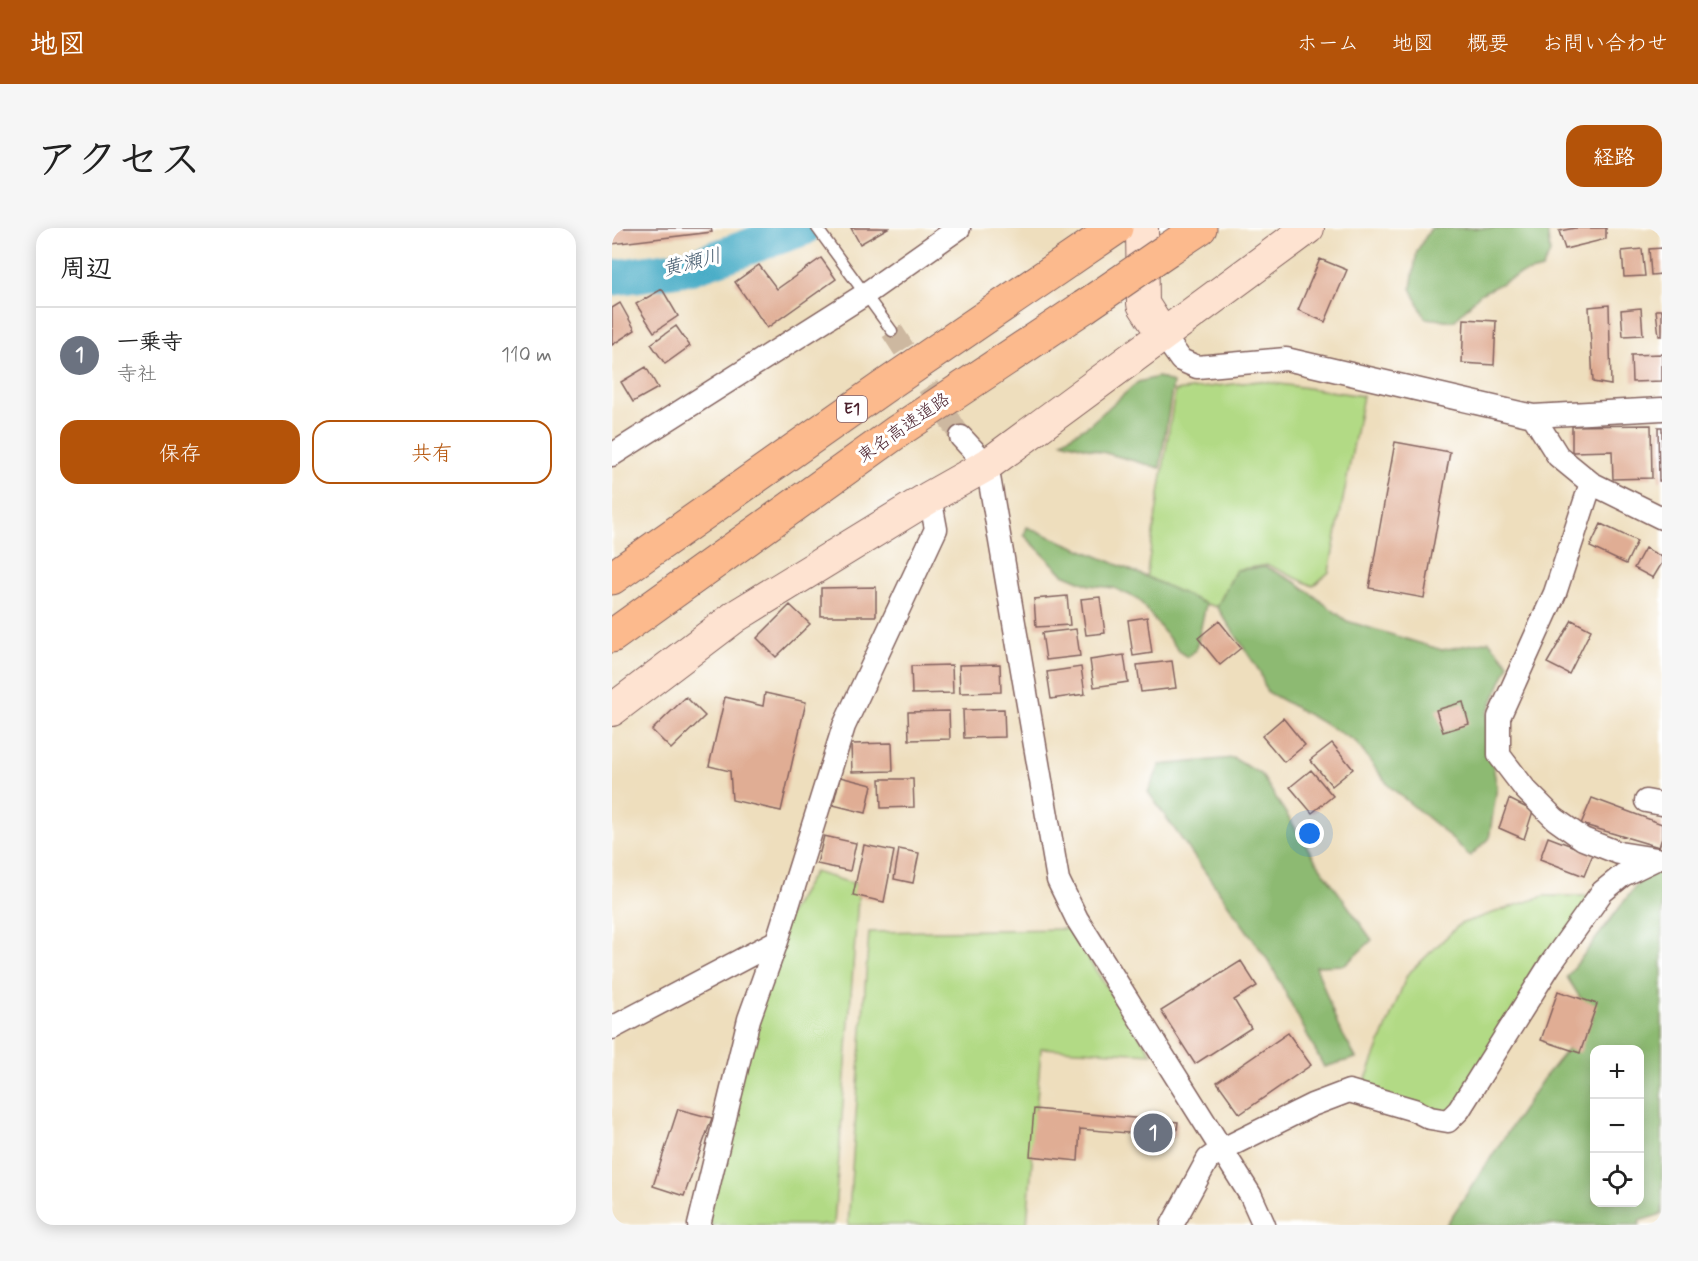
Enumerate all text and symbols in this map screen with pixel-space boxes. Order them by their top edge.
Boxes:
text: 地図 [30,27,86,64]
text: ホーム [1297,30,1359,58]
text: 地図 [1392,30,1434,58]
text: 概要 [1467,30,1509,58]
text: お問い合わせ [1542,30,1668,58]
button: 経路 [1566,125,1662,187]
text: アクセス [36,134,201,189]
water label: 黄瀬川 [660,243,724,283]
text: 周辺 [60,253,112,287]
text: 一乗寺 [117,329,183,357]
text: 1 [75,342,84,369]
text: 110 m [501,342,552,369]
text: 寺社 [117,361,157,388]
street label: 東名高速道路 [853,387,955,469]
road number: E1 [837,396,867,422]
button: 保存 [60,420,300,484]
button: 共有 [312,420,552,484]
your location [1295,819,1324,848]
map controls [1590,1045,1644,1207]
button: + [1590,1045,1644,1099]
button: − [1590,1099,1644,1153]
pin: 1 [1134,1110,1172,1156]
button: locate [1590,1153,1644,1207]

